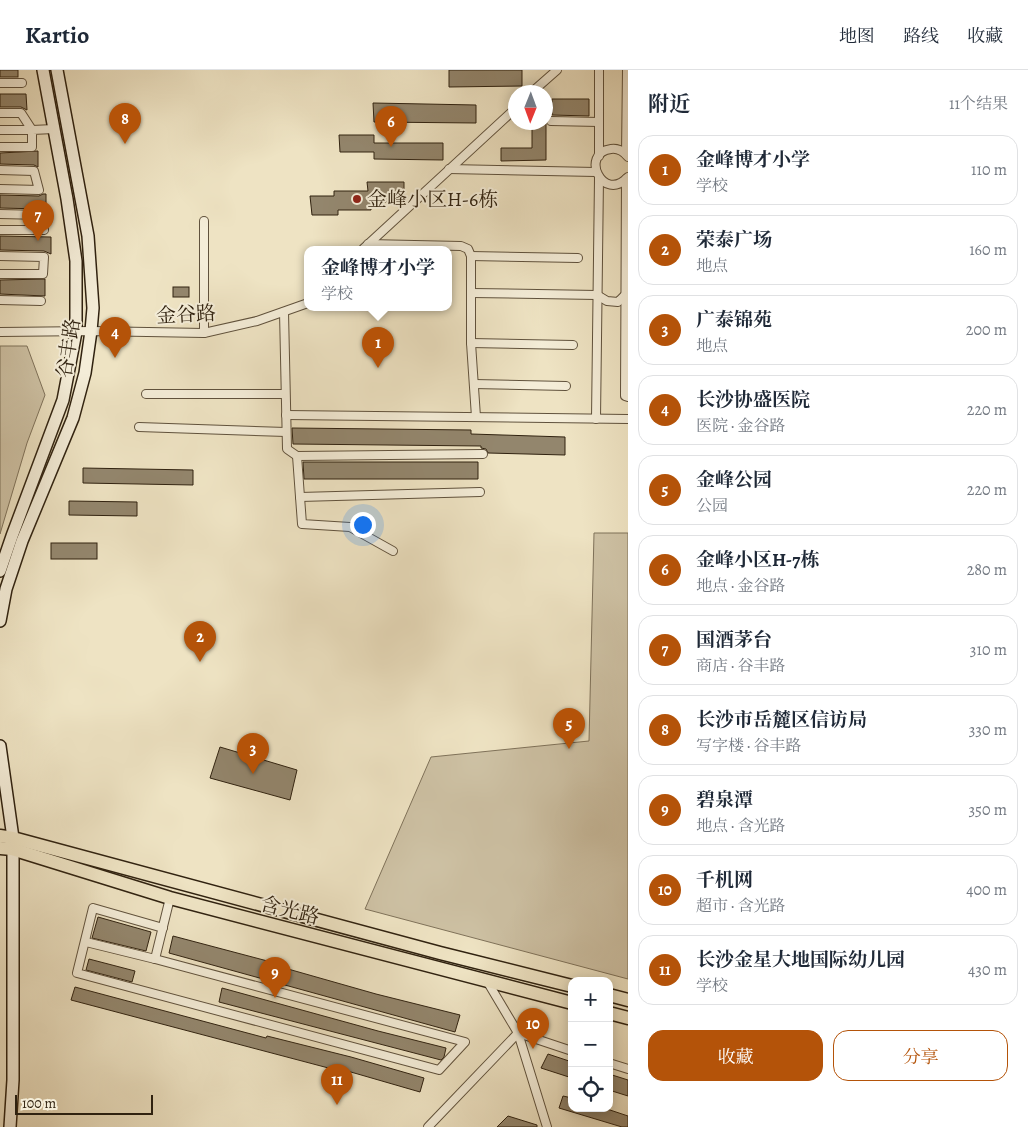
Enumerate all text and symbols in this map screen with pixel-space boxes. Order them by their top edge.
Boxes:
text: Kartio [25,19,89,51]
text: 地图 [839,24,875,48]
text: 路线 [903,24,939,48]
text: 收藏 [967,24,1003,48]
north arrow [508,85,553,130]
text: 附近 [648,90,690,118]
text: 11个结果 [949,93,1008,115]
pin: 8 [109,103,141,144]
pin: 6 [375,106,407,147]
text: 金峰博才小学 [696,147,810,173]
text: 1 [662,159,668,181]
text: 110 m [971,159,1007,181]
text: 学校 [696,175,728,197]
place label: 金峰小区H-6栋 [367,186,498,213]
marker: 金峰小区H-6栋 [351,193,363,205]
pin: 7 [22,200,54,241]
text: 荣泰广场 [696,227,772,253]
text: 2 [661,239,669,261]
text: 160 m [969,239,1007,261]
popup [304,246,452,311]
text: 金峰博才小学 [321,255,435,281]
text: 地点 [696,255,728,277]
text: 学校 [321,283,353,305]
street label: 金谷路 [155,299,217,330]
text: 广泰锦苑 [696,307,772,333]
street label: 谷丰路 [50,316,87,380]
pin: 4 [99,317,131,358]
text: 3 [662,319,668,341]
text: 200 m [966,319,1007,341]
pin: 1 [362,327,394,368]
text: 地点 [696,335,728,357]
text: 长沙协盛医院 [696,387,810,413]
text: 4 [661,399,669,421]
text: 220 m [967,399,1007,421]
text: 医院 · 金谷路 [696,415,786,437]
text: 金峰公园 [696,467,772,493]
text: 5 [662,479,668,501]
text: 220 m [967,479,1007,501]
text: 公园 [696,495,728,517]
your location [350,512,376,538]
text: 金峰小区H-7栋 [696,547,819,573]
text: 6 [661,559,669,581]
text: 280 m [967,559,1007,581]
text: 地点 · 金谷路 [696,575,786,597]
pin: 2 [184,621,216,662]
text: 国酒茅台 [696,627,772,653]
text: 7 [662,639,668,661]
text: 310 m [970,639,1007,661]
text: 商店 · 谷丰路 [696,655,786,677]
text: 长沙市岳麓区信访局 [696,707,867,733]
pin: 5 [553,708,585,749]
text: 8 [661,719,669,741]
text: 330 m [969,719,1007,741]
pin: 3 [237,733,269,774]
text: 写字楼 · 谷丰路 [696,735,802,757]
text: 碧泉潭 [696,787,753,813]
text: 9 [661,799,669,821]
text: 350 m [968,799,1007,821]
text: 地点 · 含光路 [696,815,786,837]
text: 千机网 [696,867,753,893]
text: 10 [658,879,672,901]
text: 400 m [966,879,1007,901]
street label: 含光路 [258,890,322,931]
text: 超市 · 含光路 [696,895,786,917]
text: 长沙金星大地国际幼儿园 [696,947,905,973]
pin: 9 [259,957,291,998]
text: 11 [659,959,671,981]
text: 430 m [968,959,1007,981]
text: 学校 [696,975,728,997]
map controls [568,977,613,1112]
button: + [568,977,613,1022]
pin: 10 [517,1008,549,1049]
button: − [568,1022,613,1067]
button: 收藏 [648,1030,823,1081]
button: 分享 [833,1030,1008,1081]
pin: 11 [321,1064,353,1105]
button: locate [568,1067,613,1112]
scale bar [15,1092,152,1115]
text: 100 m [22,1094,56,1113]

